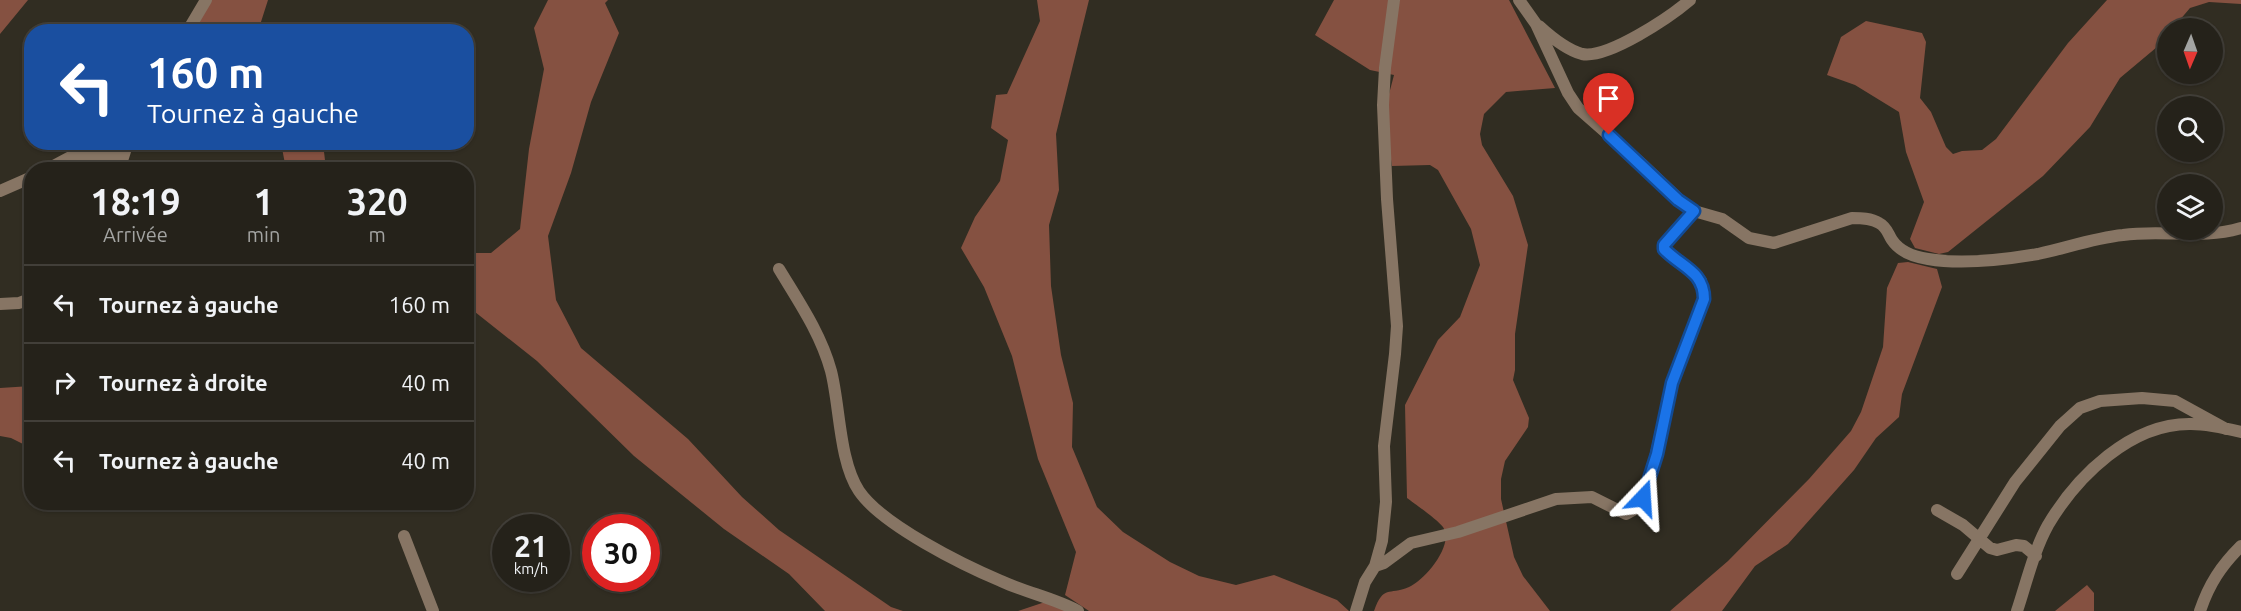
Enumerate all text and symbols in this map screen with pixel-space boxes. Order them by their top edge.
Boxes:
north arrow [2157,18,2223,84]
map controls [2157,18,2223,240]
icon: left [48,48,126,126]
text: 160 m [147,49,264,96]
pin [1583,73,1634,135]
icon: arrive [1592,82,1625,115]
button: search [2157,96,2223,162]
text: Tournez à gauche [147,98,359,128]
button: layers [2157,174,2223,240]
text: 18:19 [90,181,180,222]
text: 1 [253,181,274,222]
text: 320 [347,181,408,222]
text: Arrivée [103,223,168,246]
text: min [247,223,280,246]
text: m [369,223,386,246]
icon: left [48,288,81,321]
text: Tournez à gauche [99,292,279,317]
text: 160 m [389,292,450,317]
icon: right [48,366,81,399]
text: Tournez à droite [99,370,268,395]
text: 40 m [401,370,450,395]
icon: left [48,444,81,477]
text: Tournez à gauche [99,448,279,473]
text: 40 m [401,448,450,473]
position arrow [1611,466,1675,530]
speed limit sign: 30 [582,514,660,592]
text: 21 [514,529,548,563]
text: km/h [514,560,548,577]

